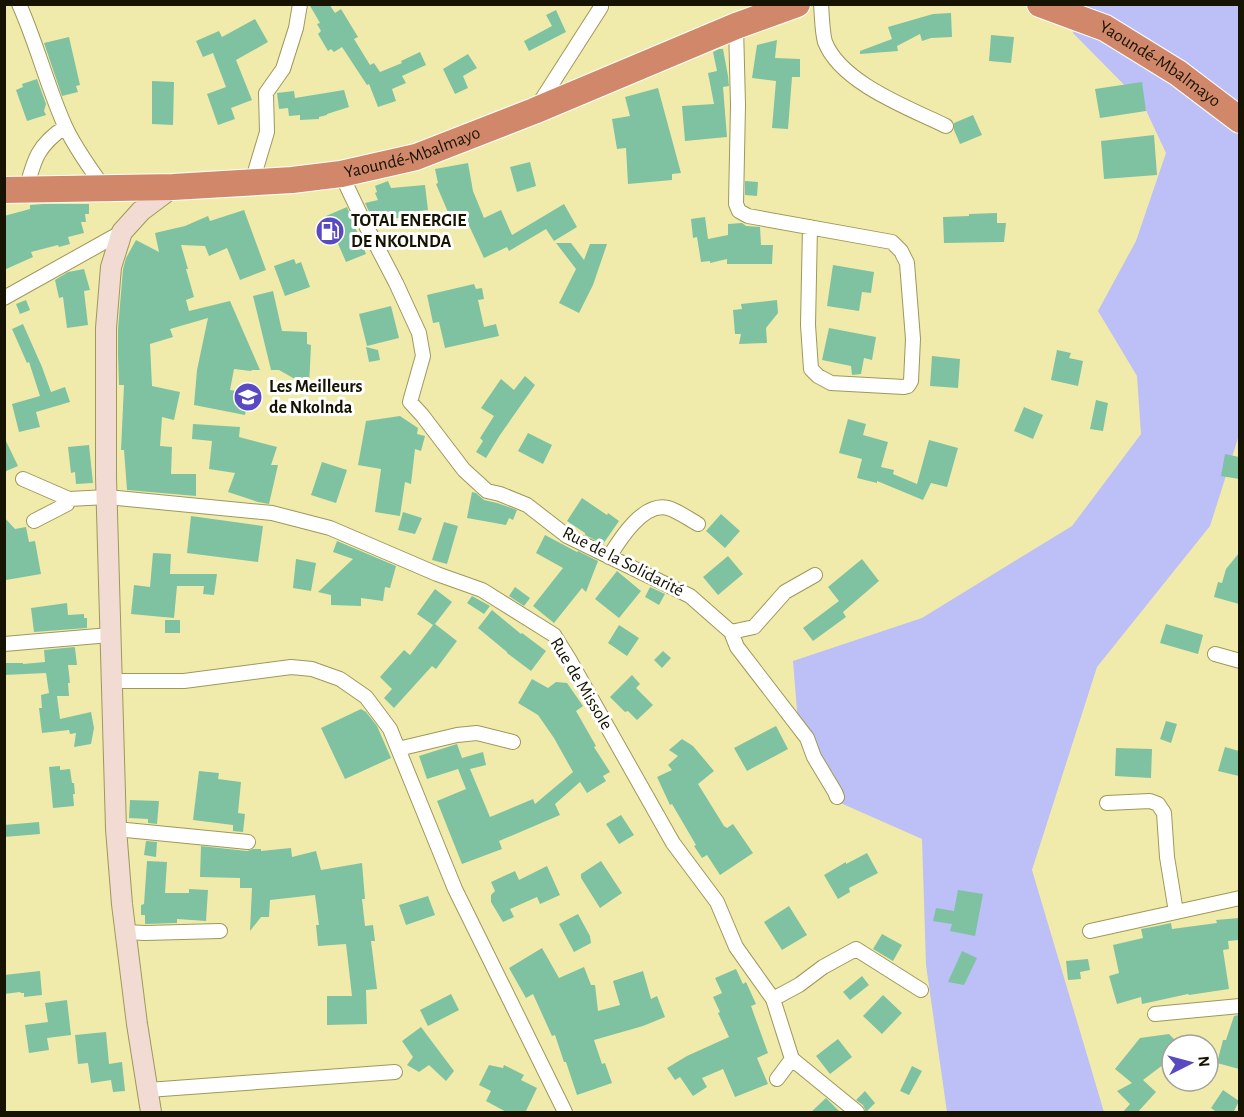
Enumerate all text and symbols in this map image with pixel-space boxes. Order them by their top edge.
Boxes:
street label: Yaoundé-Mbalmayo [1097,18,1224,111]
street label: Yaoundé-Mbalmayo [343,124,483,182]
place label: TOTAL ENERGIE DE NKOLNDA [351,212,466,251]
fuel station icon: TOTAL ENERGIE DE NKOLNDA [314,215,346,247]
place label: Les Meilleurs de Nkolnda [269,378,363,417]
school or university icon: Les Meilleurs de Nkolnda [232,381,264,413]
street label: Rue de la Solidarité [559,524,687,600]
street label: Rue de Missole [546,635,616,733]
north arrow [1160,1033,1220,1093]
text: N [1195,1055,1212,1068]

